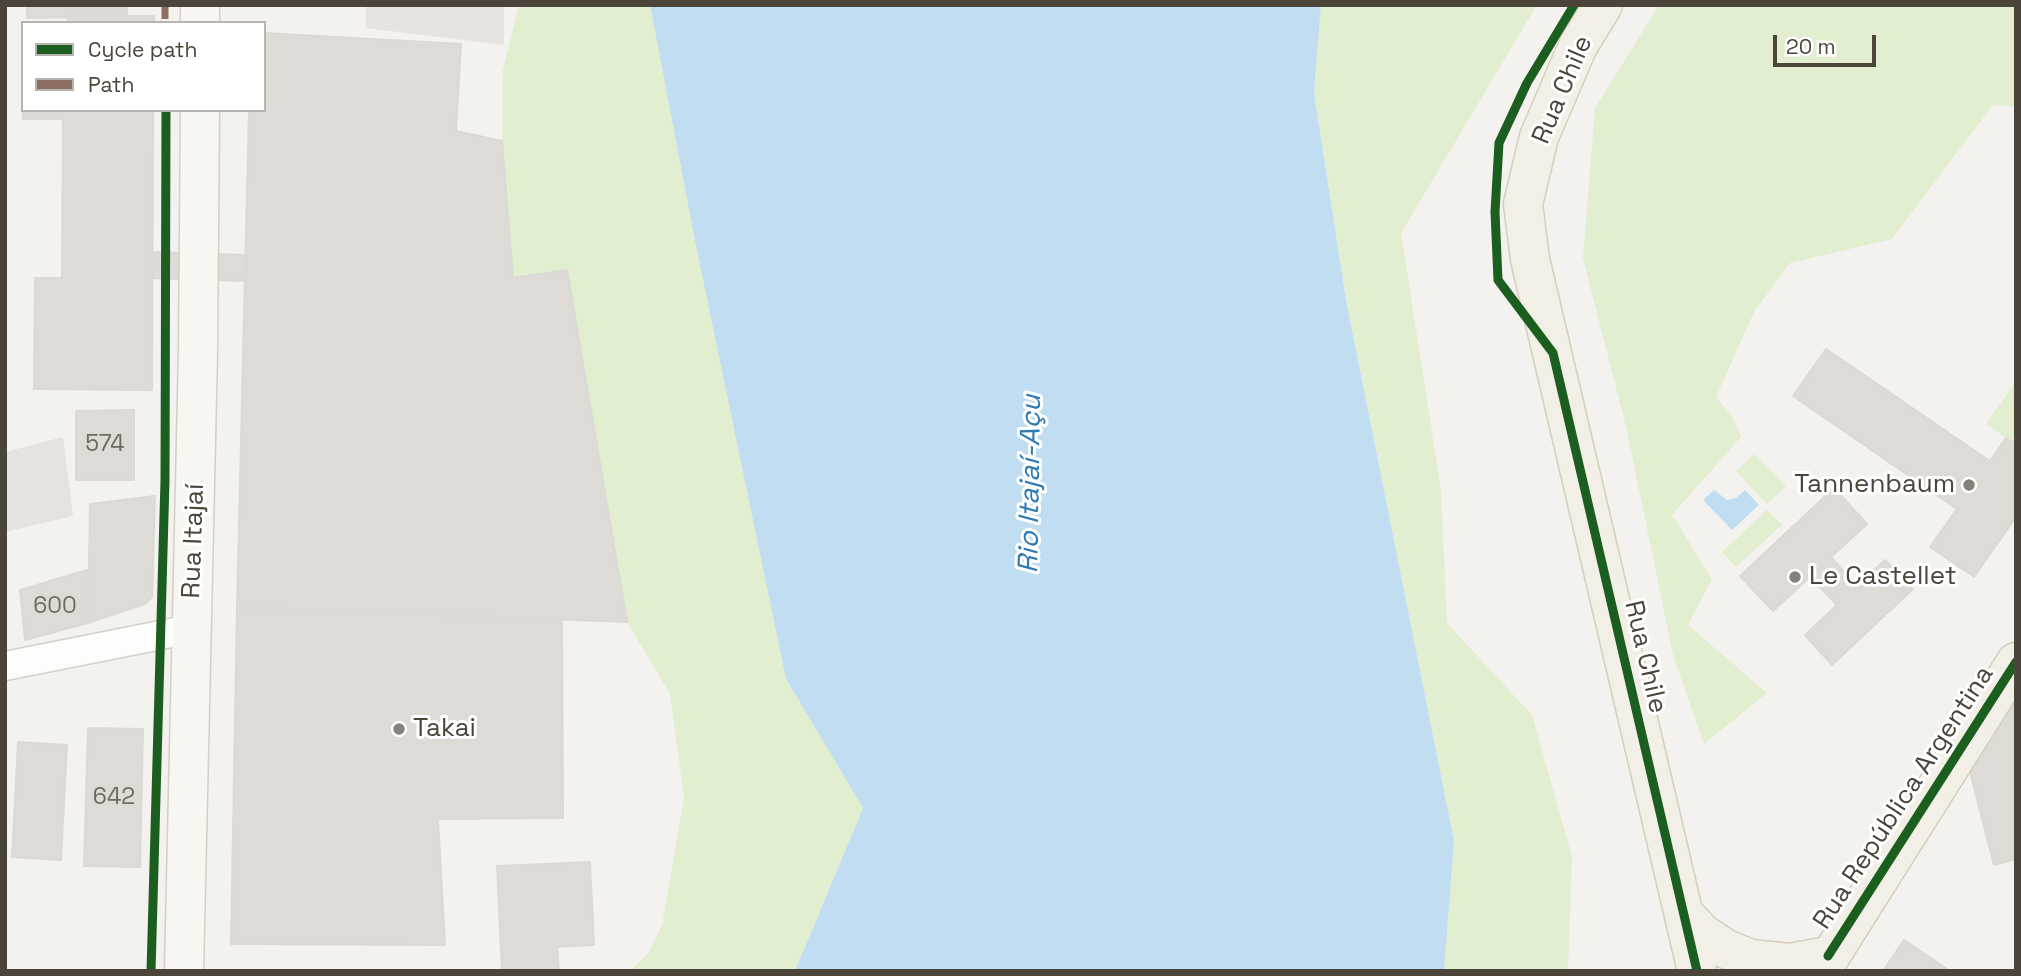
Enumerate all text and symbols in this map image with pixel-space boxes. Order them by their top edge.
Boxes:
legend [21,21,266,112]
scale bar [1776,21,1879,65]
street label: Rua Chile [1526,31,1600,149]
text: 20 m [1786,33,1836,60]
text: Cycle path [88,36,197,63]
text: Path [88,71,134,98]
water label: Rio Itajaí-Açu [1013,394,1049,574]
house number: 574 [85,431,125,459]
place label: Tannenbaum [1794,469,1955,501]
marker: Tannenbaum [1961,477,1977,493]
street label: Rua Itajaí [176,483,212,599]
place label: Le Castellet [1809,561,1957,593]
marker: Le Castellet [1787,569,1803,585]
house number: 600 [33,593,77,621]
street label: Rua Chile [1617,598,1673,716]
street label: Rua República Argentina [1807,660,2001,936]
place label: Takai [413,713,476,745]
marker: Takai [391,721,407,737]
house number: 642 [93,784,135,812]

